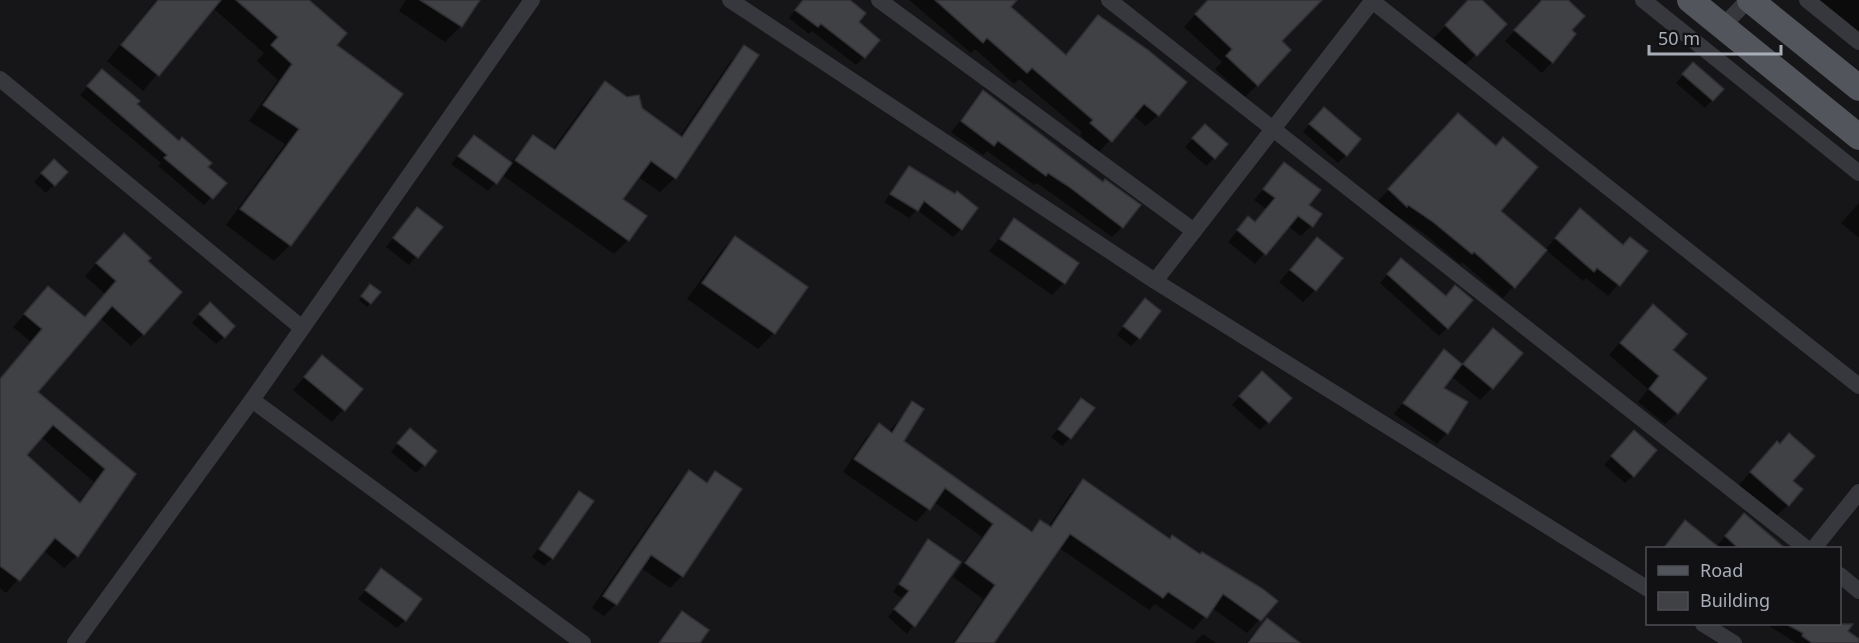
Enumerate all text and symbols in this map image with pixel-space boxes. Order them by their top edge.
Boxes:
scale bar [1649,18,1781,56]
text: 50 m [1658,26,1700,50]
legend [1646,547,1841,625]
text: Road [1700,558,1743,582]
text: Building [1700,588,1770,612]

